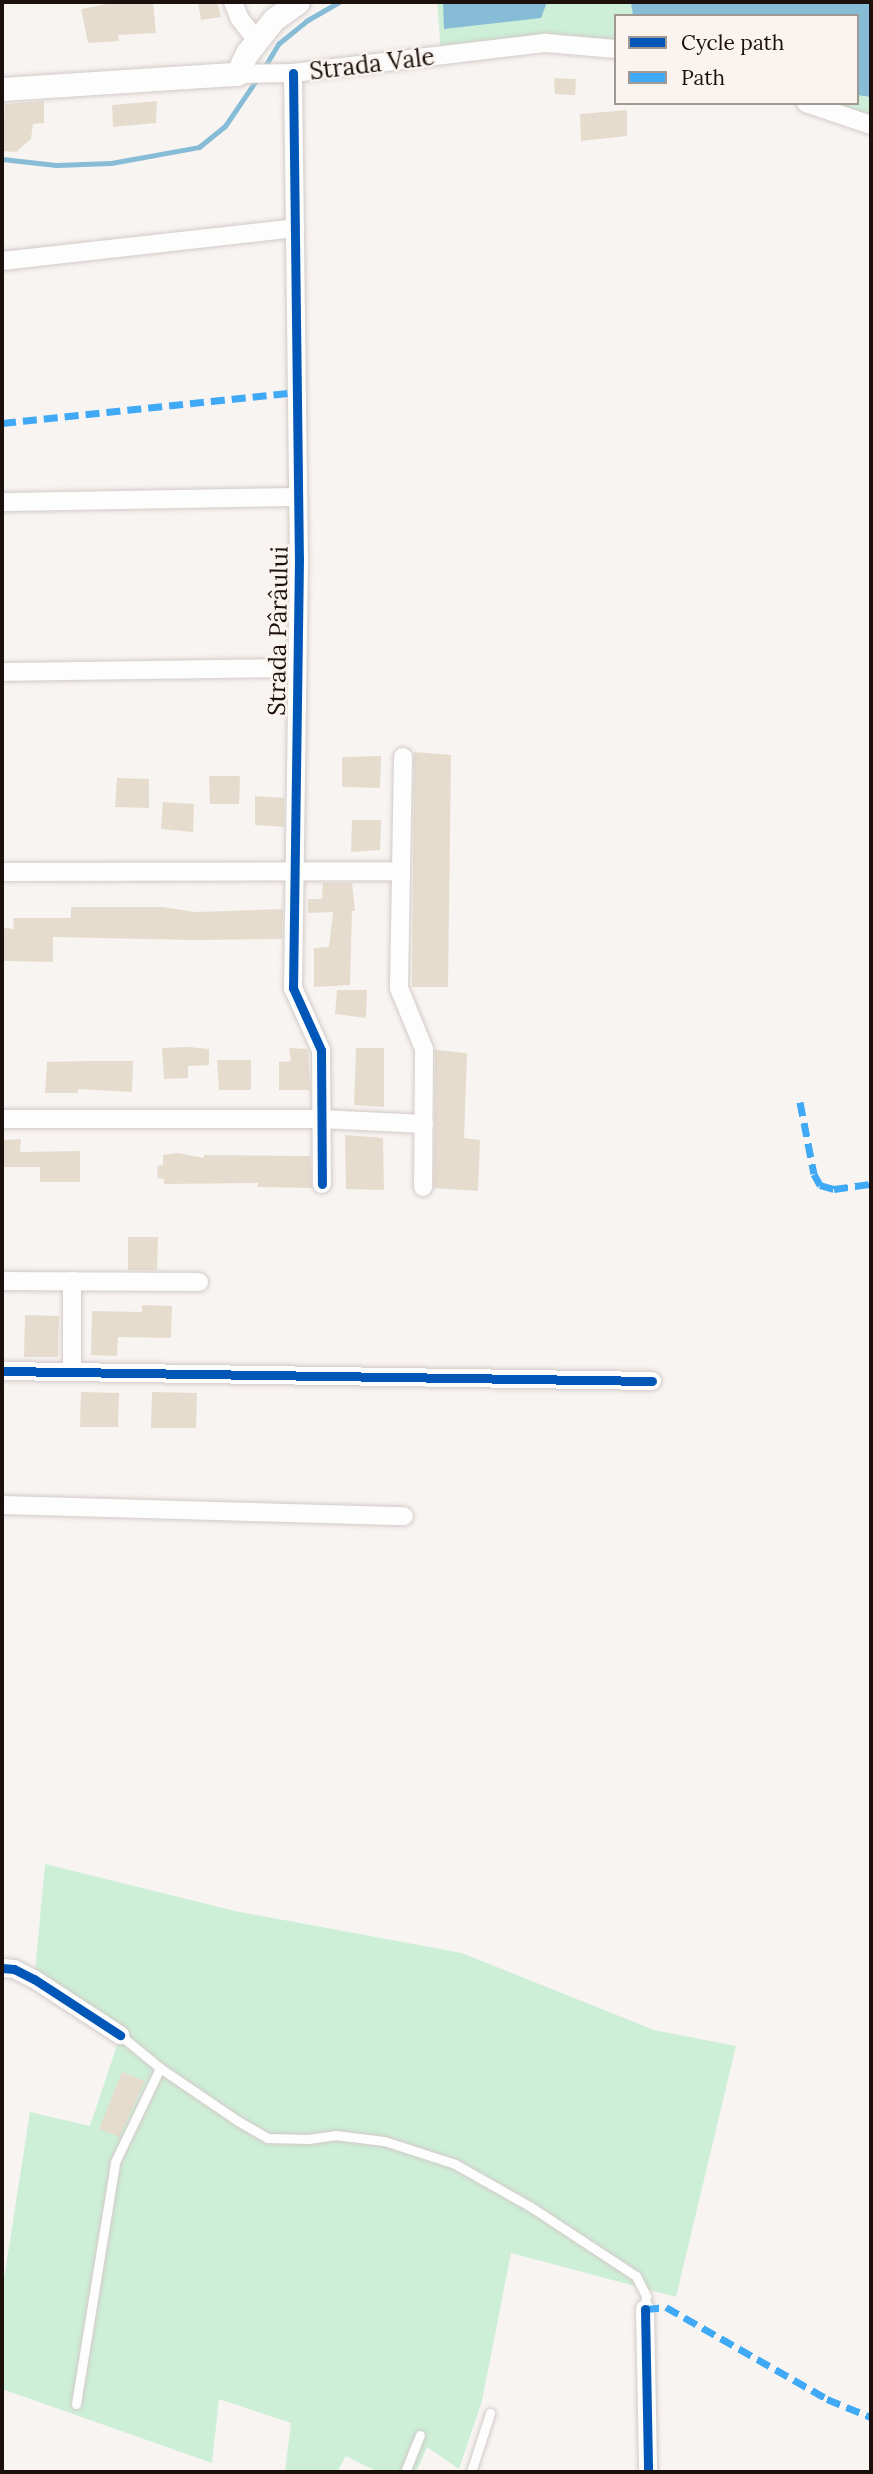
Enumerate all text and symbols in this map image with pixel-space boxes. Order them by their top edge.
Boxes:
legend [614,14,859,105]
text: Cycle path [681,29,784,56]
street label: Strada Vale [308,42,436,86]
text: Path [681,64,725,91]
street label: Strada Pârâului [262,546,294,716]

